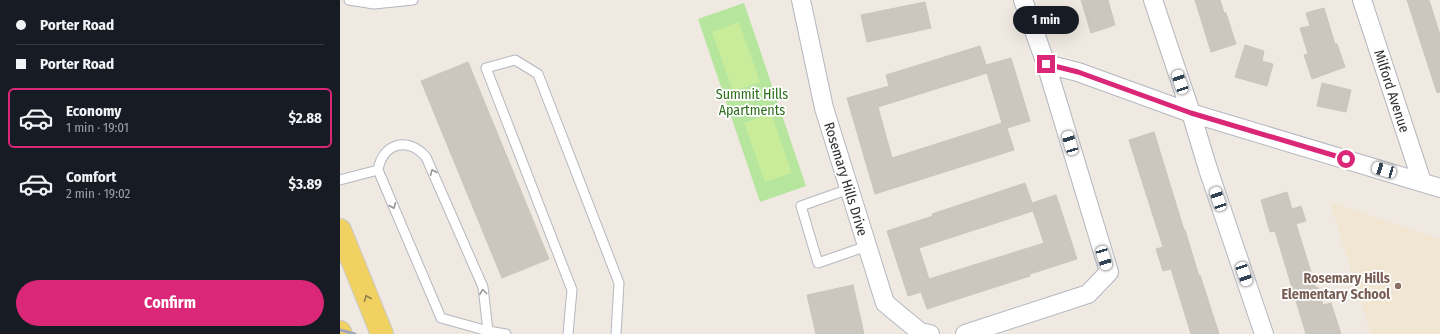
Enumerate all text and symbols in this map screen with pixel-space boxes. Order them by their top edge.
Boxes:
callout: 1 min [1013,6,1079,34]
text: 1 min [1032,12,1060,27]
text: Porter Road [40,16,114,34]
street label: Milford Avenue [1370,48,1413,135]
text: Porter Road [40,55,114,73]
route end [1037,55,1055,73]
car [1170,69,1190,95]
park label: Summit Hills Apartments [716,86,788,119]
icon: car [18,100,54,136]
text: Economy [66,102,121,120]
text: $2.88 [288,109,322,127]
text: 1 min · 19:01 [66,120,129,135]
street label: Rosemary Hills Drive [820,120,871,238]
car [1061,130,1079,156]
route start [1337,150,1355,168]
car [1371,161,1397,179]
icon: car [18,166,54,202]
text: Comfort [66,168,117,186]
one-way arrow [430,169,438,176]
text: $3.89 [288,175,322,193]
text: 2 min · 19:02 [66,186,130,201]
car [1208,186,1228,212]
one-way arrow [388,201,396,209]
car [1095,245,1113,271]
car [1234,261,1254,287]
place label: Rosemary Hills Elementary School [1282,270,1390,303]
button: Confirm [16,280,324,326]
marker: Rosemary Hills Elementary School [1393,281,1403,291]
one-way arrow [479,289,488,295]
one-way arrow [364,294,372,301]

